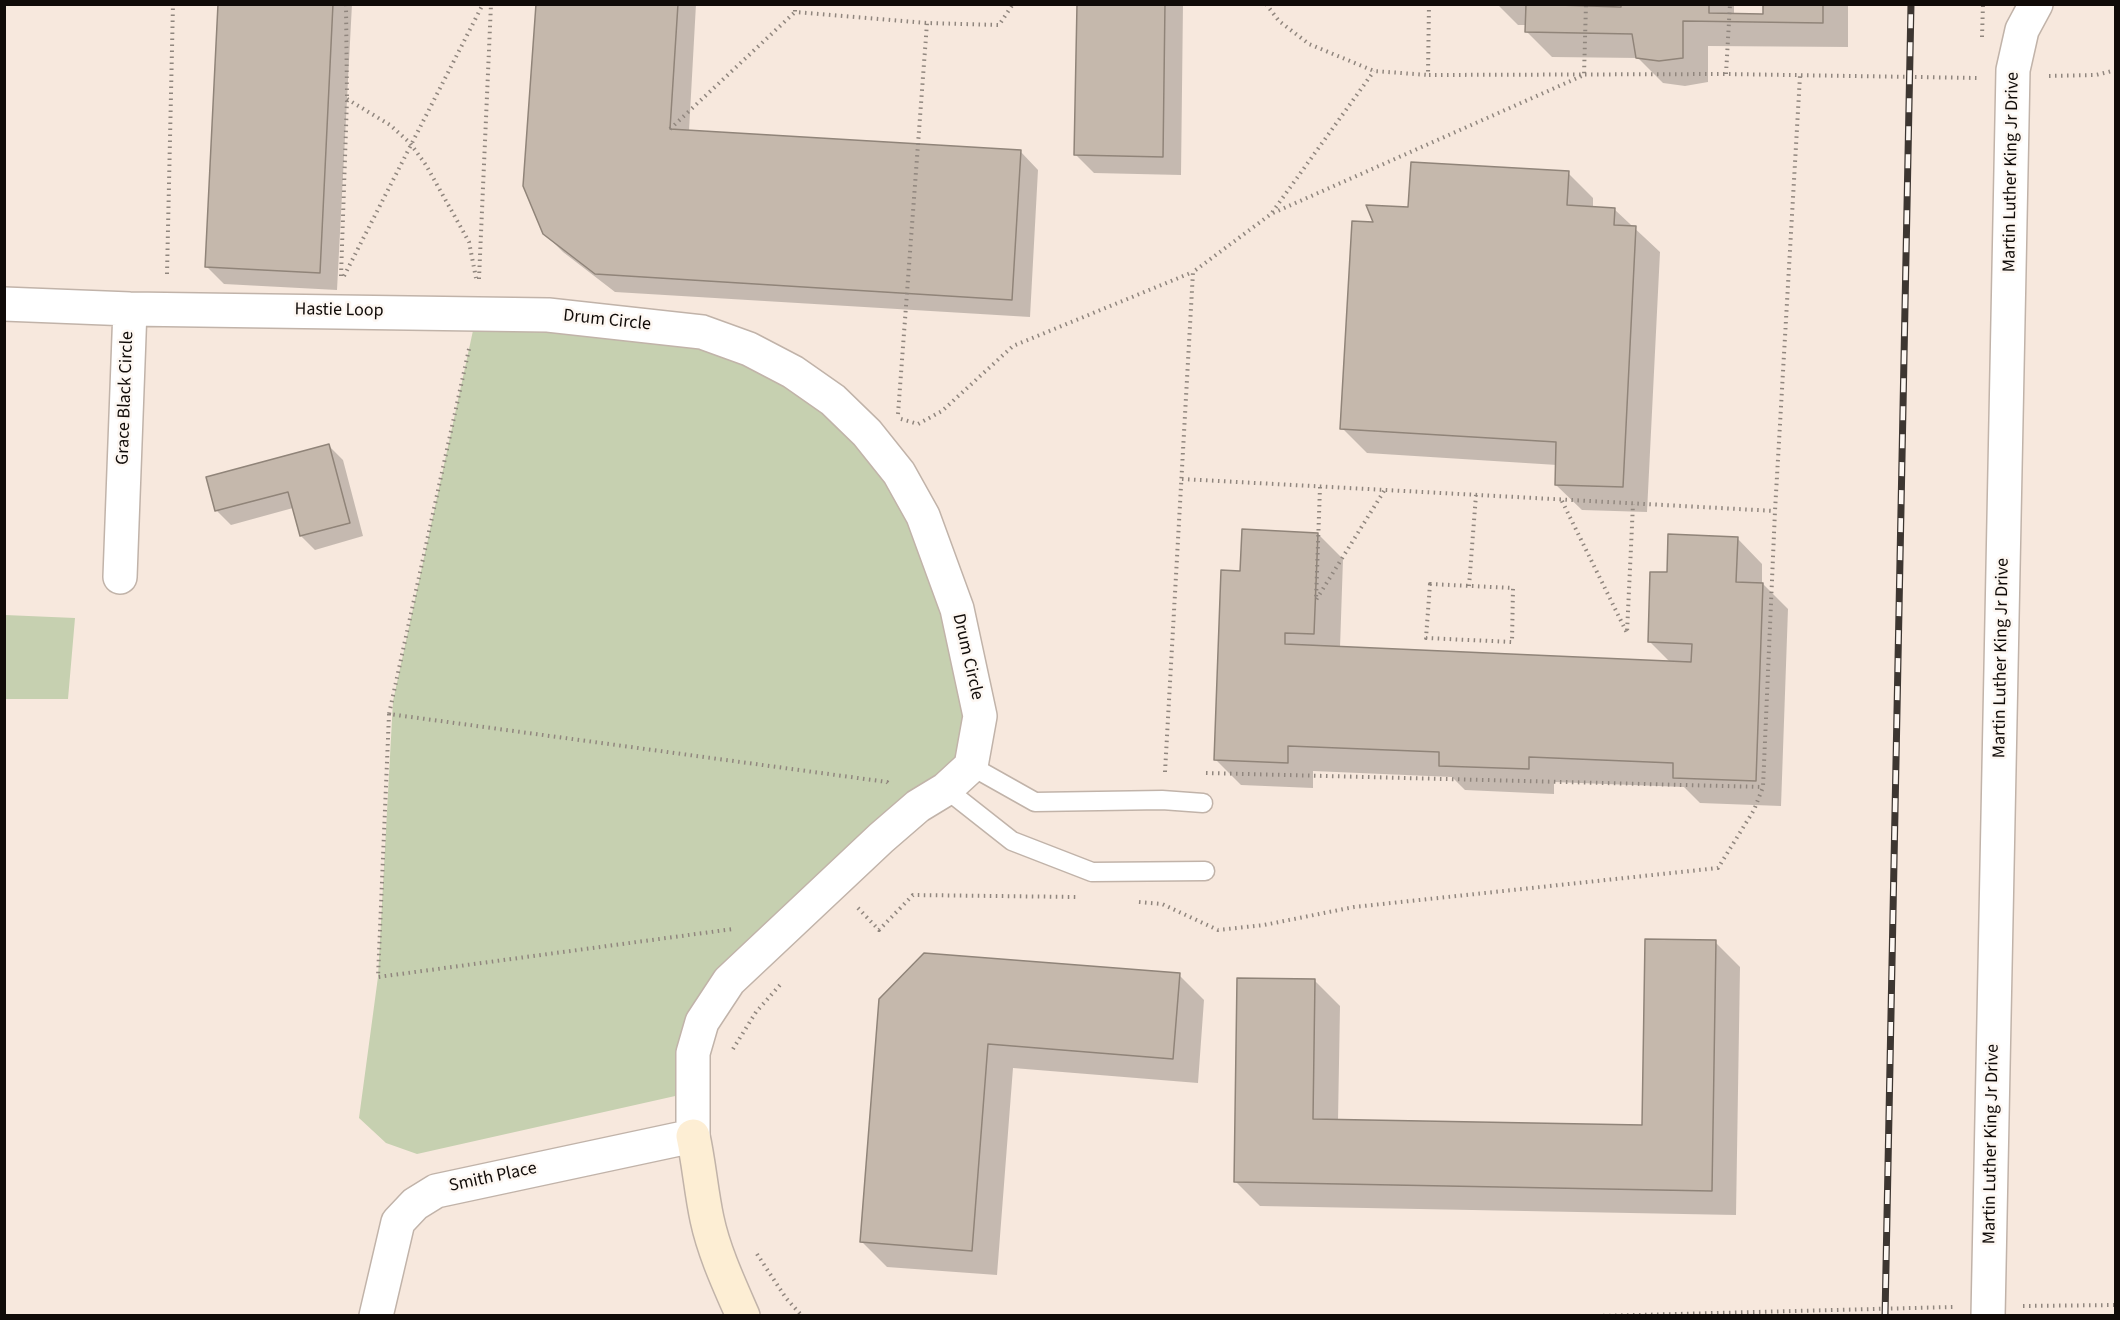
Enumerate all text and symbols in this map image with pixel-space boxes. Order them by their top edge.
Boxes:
street label: Martin Luther King Jr Drive [1999,72,2025,272]
street label: Hastie Loop [294,299,384,323]
street label: Drum Circle [562,306,652,336]
street label: Grace Black Circle [113,331,139,465]
street label: Martin Luther King Jr Drive [1989,558,2015,758]
street label: Drum Circle [947,612,987,702]
street label: Martin Luther King Jr Drive [1979,1044,2005,1244]
street label: Smith Place [447,1158,539,1198]

